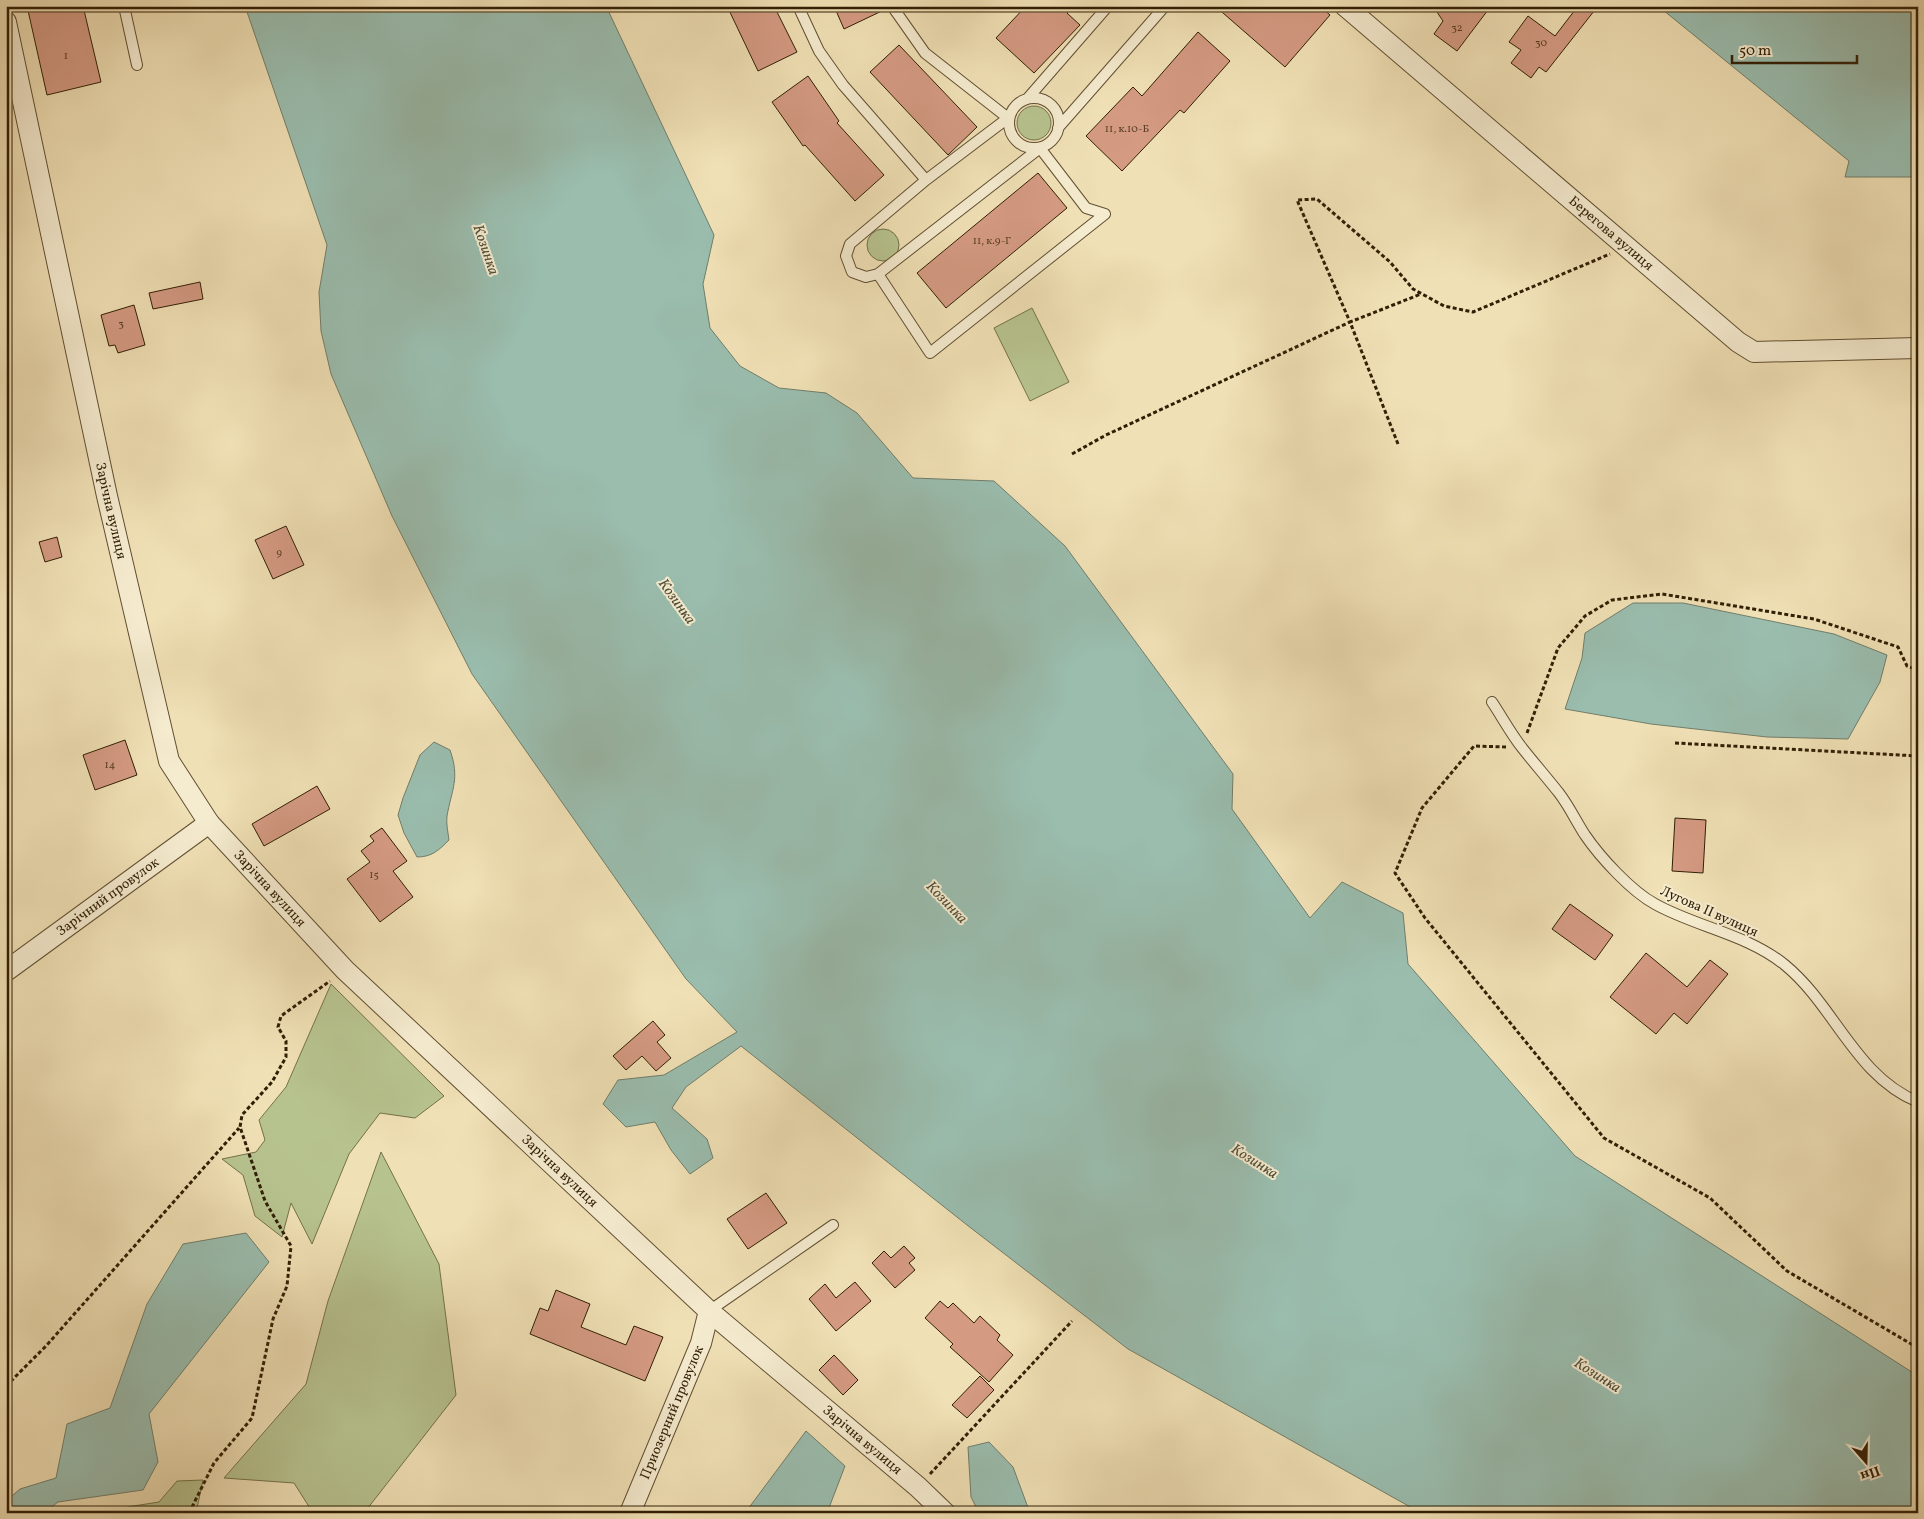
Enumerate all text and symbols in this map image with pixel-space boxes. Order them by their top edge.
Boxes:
house number: 32 [1451,21,1463,36]
scale bar [1732,32,1856,64]
house number: 30 [1535,36,1547,51]
text: 50 m [1739,41,1771,62]
house number: 1 [64,49,68,64]
house number: 11, к.10-Б [1105,122,1149,137]
street label: Берегова вулиця [1565,192,1658,275]
water label: Козинка [467,222,503,278]
house number: 11, к.9-Г [973,234,1011,249]
house number: 3 [118,317,124,332]
street label: Зарічна вулиця [91,461,131,561]
house number: 9 [276,546,282,561]
water label: Козинка [652,575,700,629]
house number: 14 [105,758,116,773]
street label: Зарічна вулиця [229,846,310,931]
street label: Зарічний провулок [53,853,163,941]
house number: 15 [369,868,379,883]
water label: Козинка [920,877,972,929]
street label: Лугова II вулиця [1657,882,1761,942]
street label: Зарічна вулиця [517,1130,602,1212]
water label: Козинка [1226,1139,1282,1185]
street label: Приозерний провулок [636,1342,709,1482]
water label: Козинка [1569,1353,1625,1399]
street label: Зарічна вулиця [818,1401,906,1479]
north arrow [1842,1436,1892,1486]
text: Пн [1857,1460,1883,1485]

